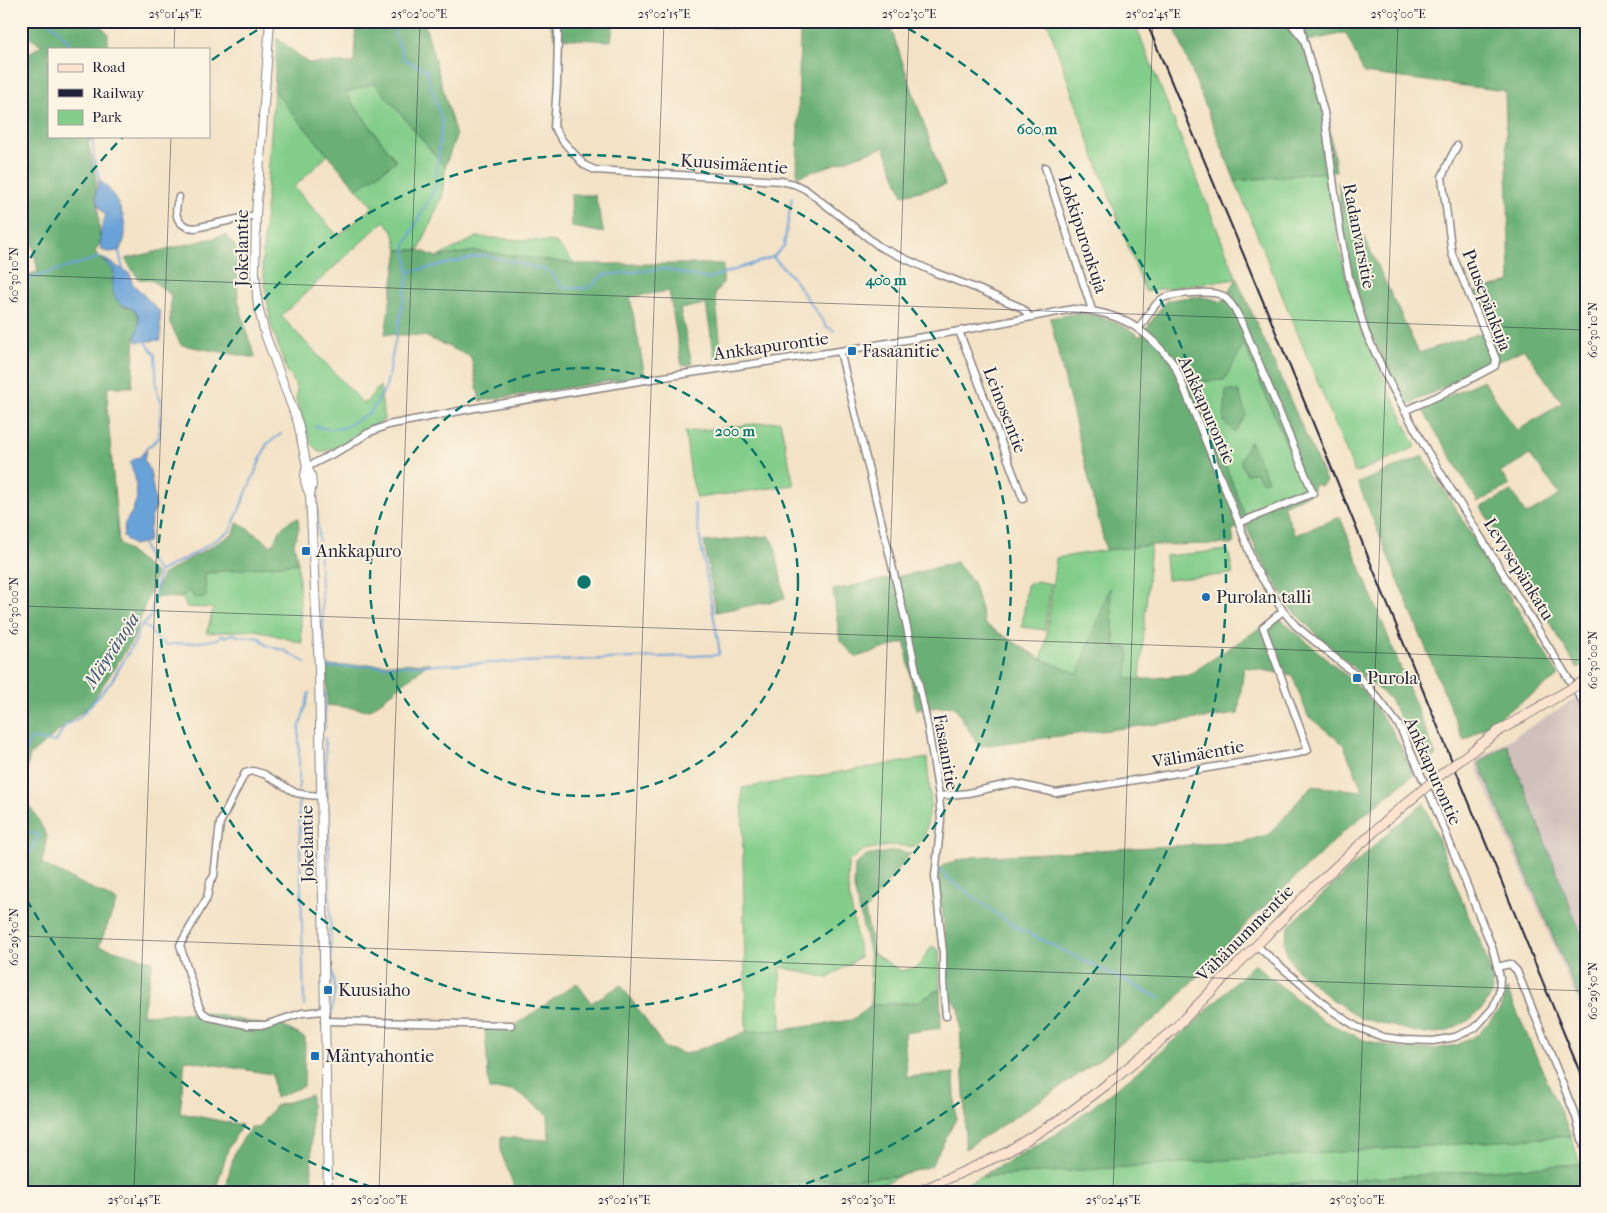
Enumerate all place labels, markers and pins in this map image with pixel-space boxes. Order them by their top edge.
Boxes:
place label: Fasaanitie [862,341,939,362]
marker: Fasaanitie [846,345,858,357]
place label: Ankkapuro [315,541,401,562]
marker: Ankkapuro [300,545,312,557]
centre of rings [575,573,593,591]
place label: Purolan talli [1216,587,1312,608]
marker: Purolan talli [1200,591,1212,603]
place label: Purola [1367,668,1419,689]
marker: Purola [1351,672,1363,684]
place label: Kuusiaho [338,980,410,1001]
marker: Kuusiaho [322,984,334,996]
place label: Mäntyahontie [325,1046,434,1067]
marker: Mäntyahontie [309,1050,321,1062]

